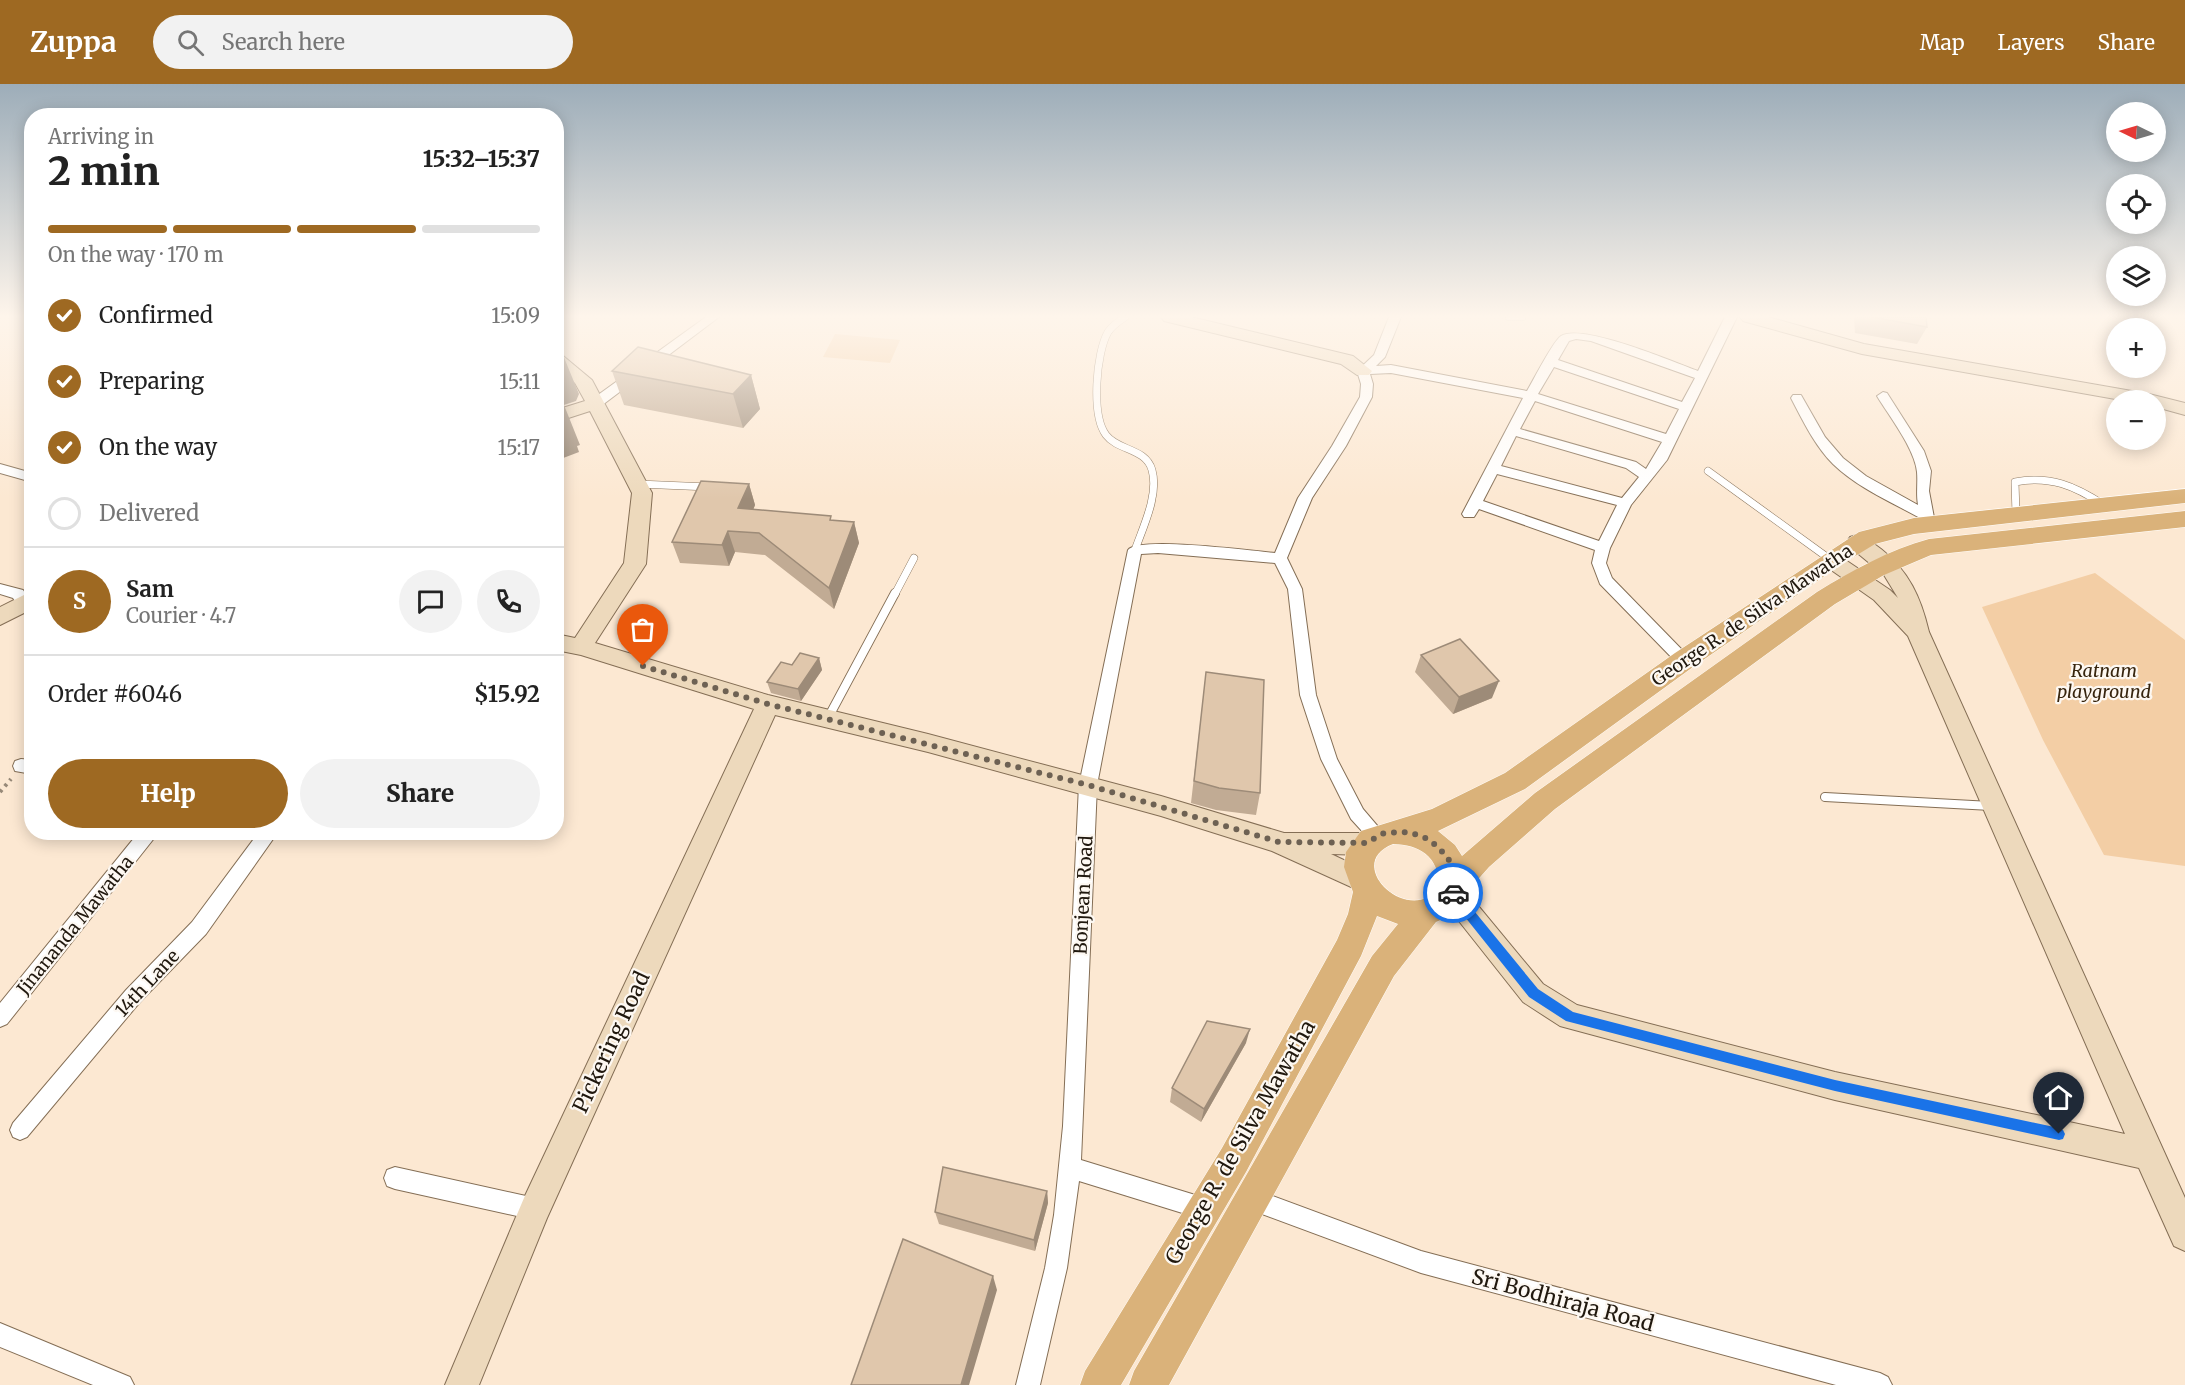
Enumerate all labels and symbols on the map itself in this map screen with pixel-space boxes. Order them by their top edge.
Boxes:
north arrow [2106,102,2166,162]
street label: George R. de Silva Mawatha [1647,539,1857,691]
pin [617,604,668,666]
park label: Ratnam playground [2057,659,2151,703]
street label: Bonjean Road [1068,835,1098,955]
street label: Jinananda Mawatha [11,850,138,1000]
courier [1423,863,1483,923]
street label: 14th Lane [110,945,184,1021]
street label: Pickering Road [566,967,656,1117]
street label: George R. de Silva Mawatha [1159,1015,1321,1269]
pin [2033,1072,2084,1134]
street label: Sri Bodhiraja Road [1469,1263,1658,1337]

